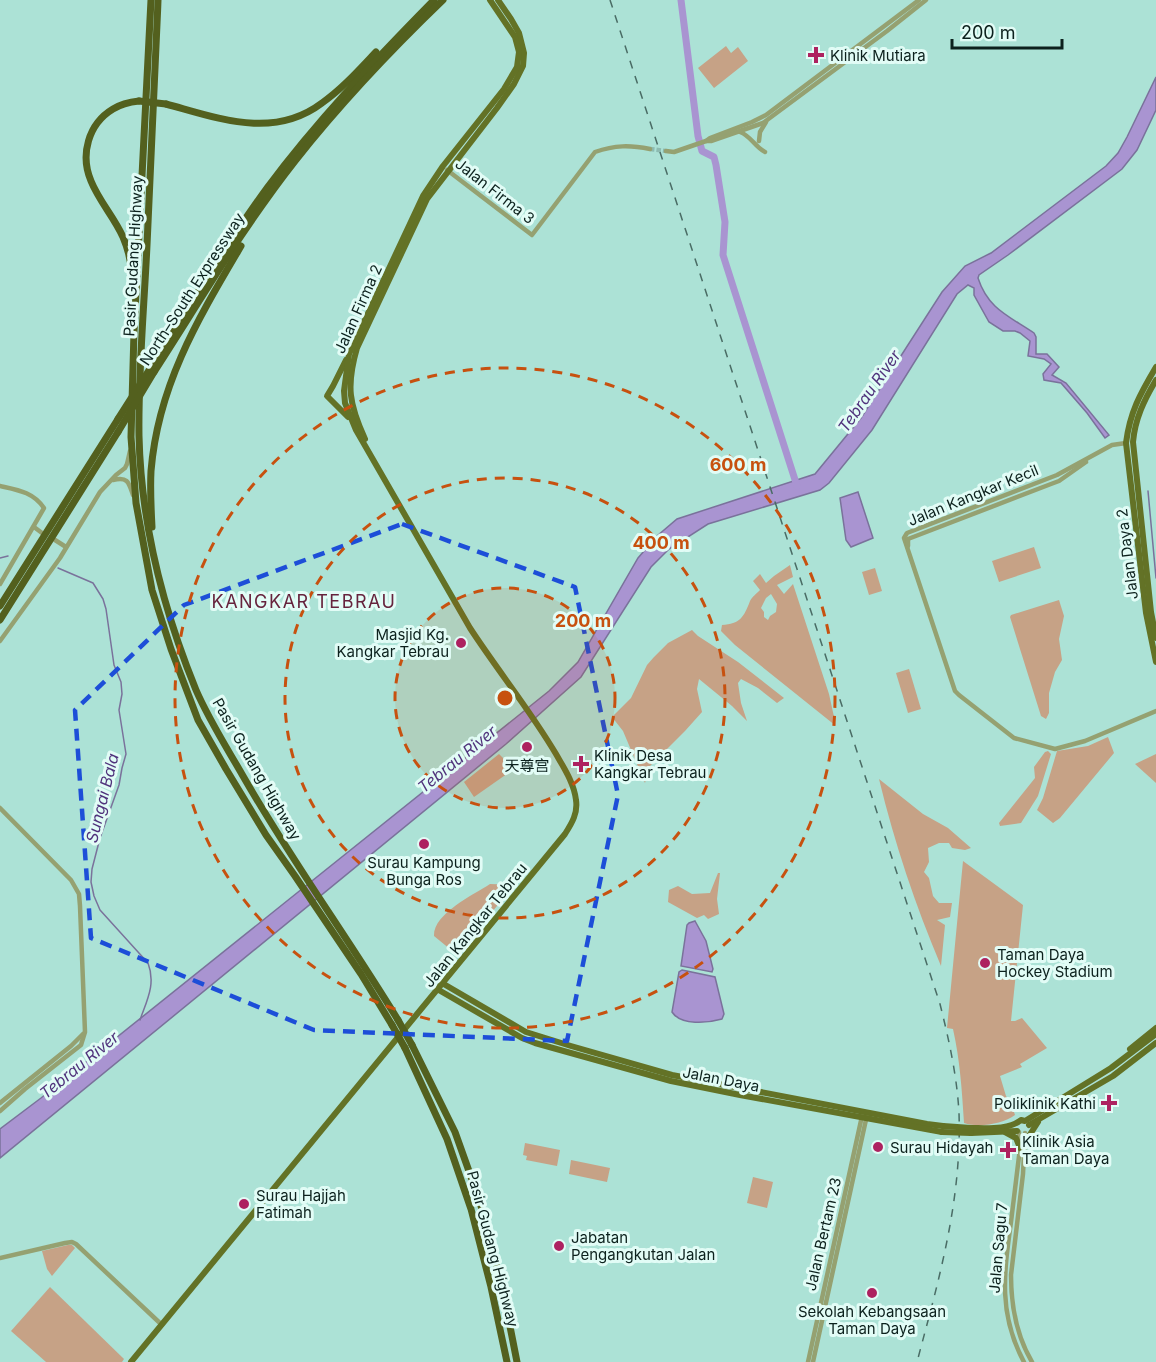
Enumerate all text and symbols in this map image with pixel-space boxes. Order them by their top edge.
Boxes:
scale bar [952,12,1062,50]
text: 200 m [961,22,1016,43]
marker: Klinik Mutiara [807,46,825,64]
place label: Klinik Mutiara [830,46,926,65]
street label: Jalan Firma 3 [452,154,538,228]
street label: Pasir Gudang Highway [119,174,147,337]
street label: North–South Expressway [136,209,249,369]
street label: Jalan Firma 2 [330,262,386,356]
water label: Tebrau River [833,345,905,436]
text: 600 m [710,454,766,475]
street label: Jalan Kangkar Kecil [905,460,1041,530]
street label: Jalan Daya 2 [1112,508,1142,600]
text: 400 m [632,532,690,553]
district label: KANGKAR TEBRAU [212,591,396,612]
text: 200 m [555,610,611,631]
place label: Masjid Kg. Kangkar Tebrau [337,625,449,661]
marker: Masjid Kg. Kangkar Tebrau [454,636,468,650]
centre of rings [495,688,515,708]
street label: Pasir Gudang Highway [208,694,306,844]
water label: Tebrau River [413,720,501,797]
marker: 天尊宫 [520,740,534,754]
place label: Klinik Desa Kangkar Tebrau [594,746,706,782]
water label: Sungai Bala [81,751,123,845]
marker: Klinik Desa Kangkar Tebrau [572,755,590,773]
place label: 天尊宫 [504,756,550,775]
marker: Surau Kampung Bunga Ros [417,837,431,851]
place label: Surau Kampung Bunga Ros [367,853,481,889]
street label: Jalan Kangkar Tebrau [419,859,531,991]
place label: Taman Daya Hockey Stadium [997,945,1113,981]
marker: Taman Daya Hockey Stadium [978,956,992,970]
water label: Tebrau River [35,1026,123,1103]
street label: Jalan Daya [681,1062,761,1096]
place label: Poliklinik Kathi [994,1094,1096,1113]
marker: Poliklinik Kathi [1100,1094,1118,1112]
place label: Klinik Asia Taman Daya [1022,1132,1109,1168]
place label: Surau Hidayah [890,1138,993,1157]
marker: Surau Hidayah [871,1140,885,1154]
marker: Klinik Asia Taman Daya [999,1141,1017,1159]
street label: Pasir Gudang Highway [463,1169,523,1330]
street label: Jalan Bertam 23 [801,1175,845,1293]
place label: Surau Hajjah Fatimah [256,1186,346,1222]
marker: Surau Hajjah Fatimah [237,1197,251,1211]
street label: Jalan Sagu 7 [985,1202,1011,1294]
place label: Jabatan Pengangkutan Jalan [571,1228,715,1264]
marker: Jabatan Pengangkutan Jalan [552,1239,566,1253]
marker: Sekolah Kebangsaan Taman Daya [865,1286,879,1300]
place label: Sekolah Kebangsaan Taman Daya [798,1302,946,1338]

